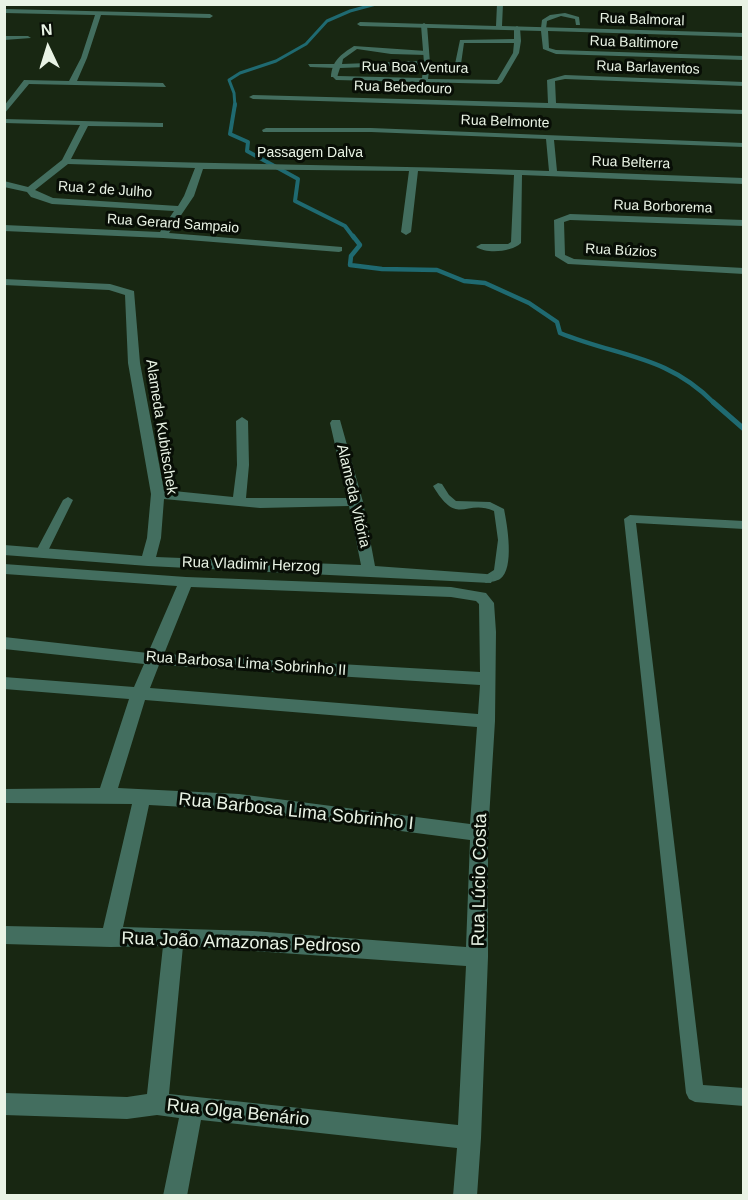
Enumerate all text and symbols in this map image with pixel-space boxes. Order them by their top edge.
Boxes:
street label: Rua Balmoral [599,10,685,30]
north arrow [18,18,78,78]
text: N [40,21,53,38]
street label: Rua Baltimore [589,33,679,53]
street label: Rua Barlaventos [596,58,700,78]
street label: Rua Boa Ventura [362,59,468,77]
street label: Rua Bebedouro [354,78,452,98]
street label: Rua Belmonte [460,112,550,132]
street label: Passagem Dalva [257,145,363,161]
street label: Rua Belterra [591,153,671,173]
street label: Rua 2 de Julho [57,178,153,202]
street label: Rua Borborema [613,197,713,217]
street label: Rua Gerard Sampaio [106,211,240,237]
street label: Rua Búzios [585,241,657,261]
street label: Alameda Kubitschek [141,358,181,496]
street label: Alameda Vitória [332,443,374,549]
street label: Rua Vladimir Herzog [182,554,320,576]
street label: Rua Barbosa Lima Sobrinho II [145,648,347,680]
street label: Rua Barbosa Lima Sobrinho I [177,789,415,835]
street label: Rua Lúcio Costa [468,813,492,947]
street label: Rua João Amazonas Pedroso [121,928,361,958]
street label: Rua Olga Benário [166,1095,310,1131]

